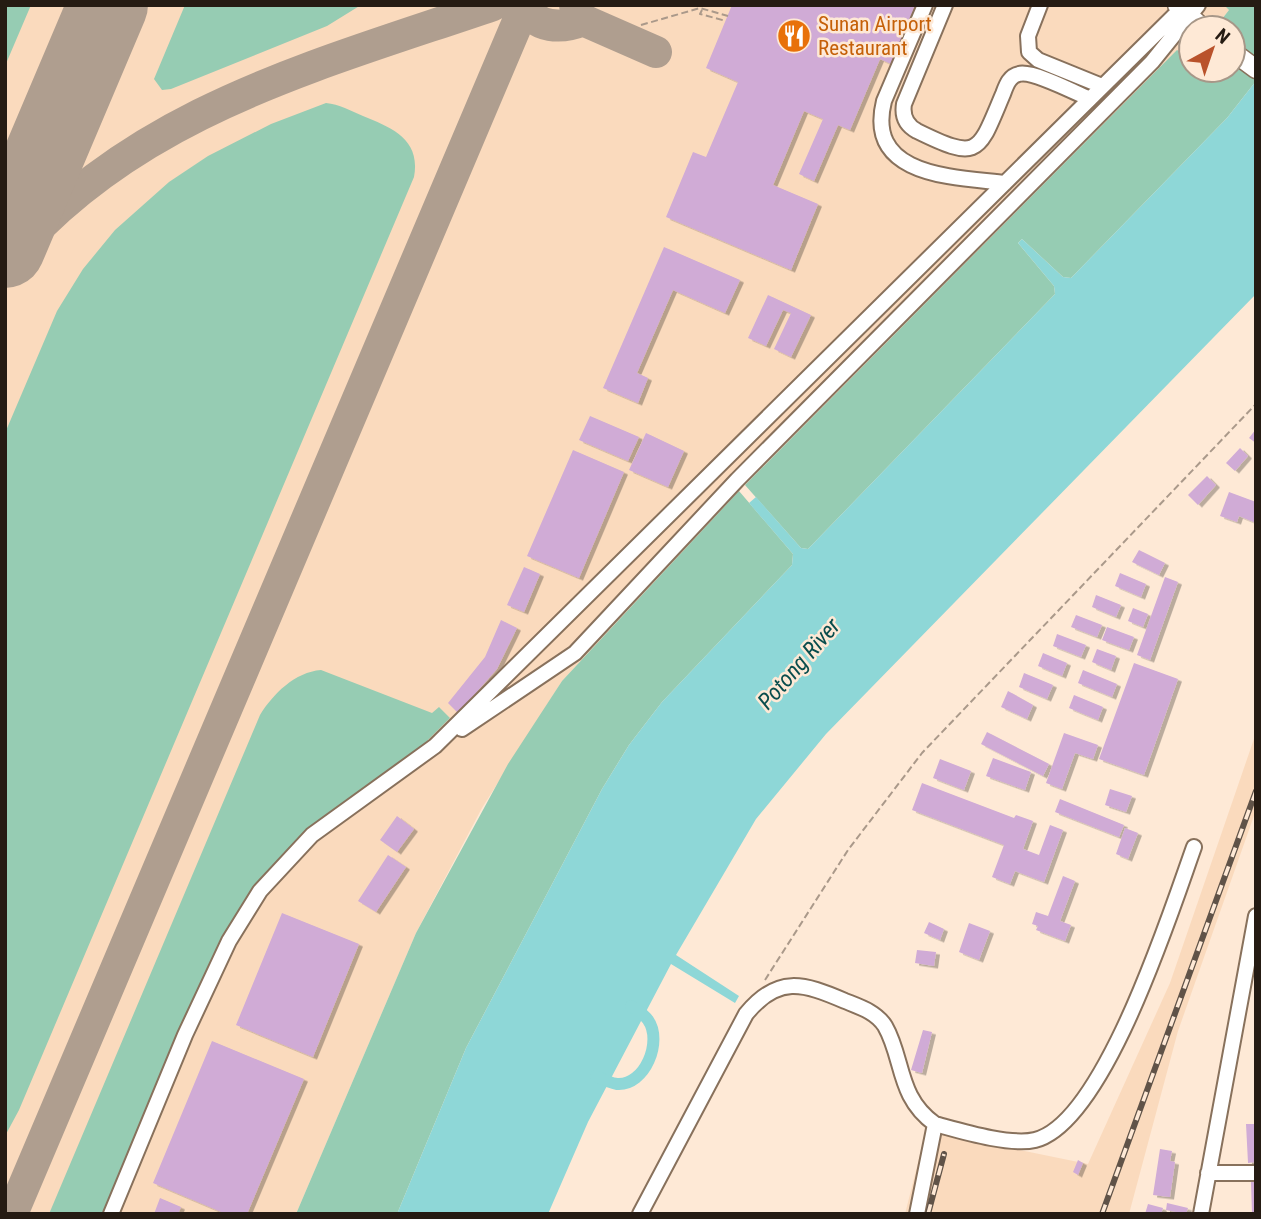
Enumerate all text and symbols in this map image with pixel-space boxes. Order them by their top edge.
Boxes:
place label: Sunan Airport Restaurant [818,12,932,60]
north arrow [1177,14,1247,84]
restaurant icon: Sunan Airport Restaurant [775,17,813,55]
text: N [1211,24,1234,49]
water label: Potong River [752,612,847,715]

